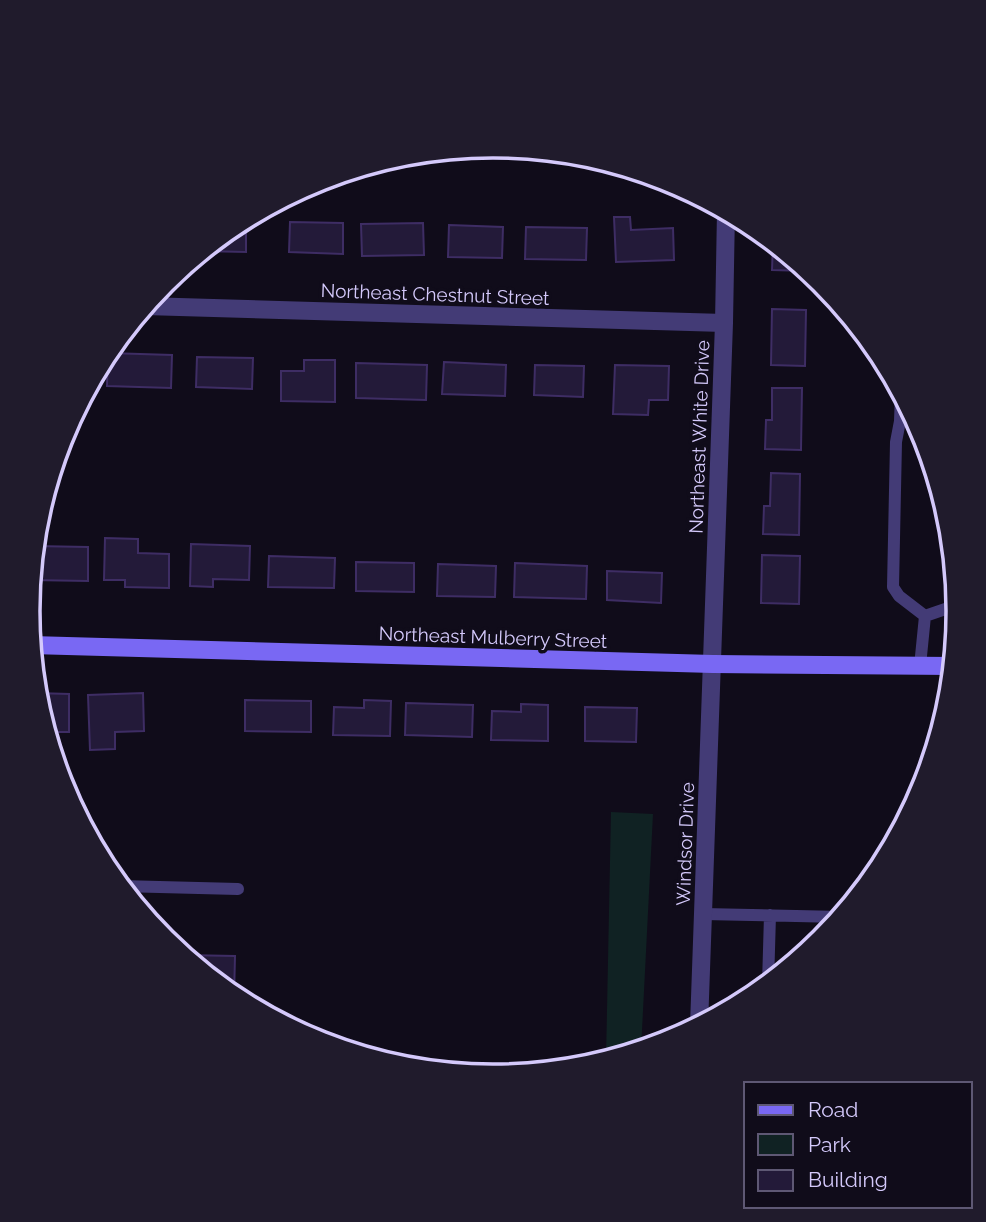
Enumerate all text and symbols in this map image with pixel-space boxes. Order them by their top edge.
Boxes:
street label: Northeast Chestnut Street [320,279,550,309]
street label: Northeast White Drive [685,340,713,534]
street label: Northeast Mulberry Street [378,622,608,652]
street label: Windsor Drive [672,782,698,906]
legend [744,1082,972,1208]
text: Road [808,1097,858,1122]
text: Park [808,1132,851,1157]
text: Building [808,1167,888,1192]

